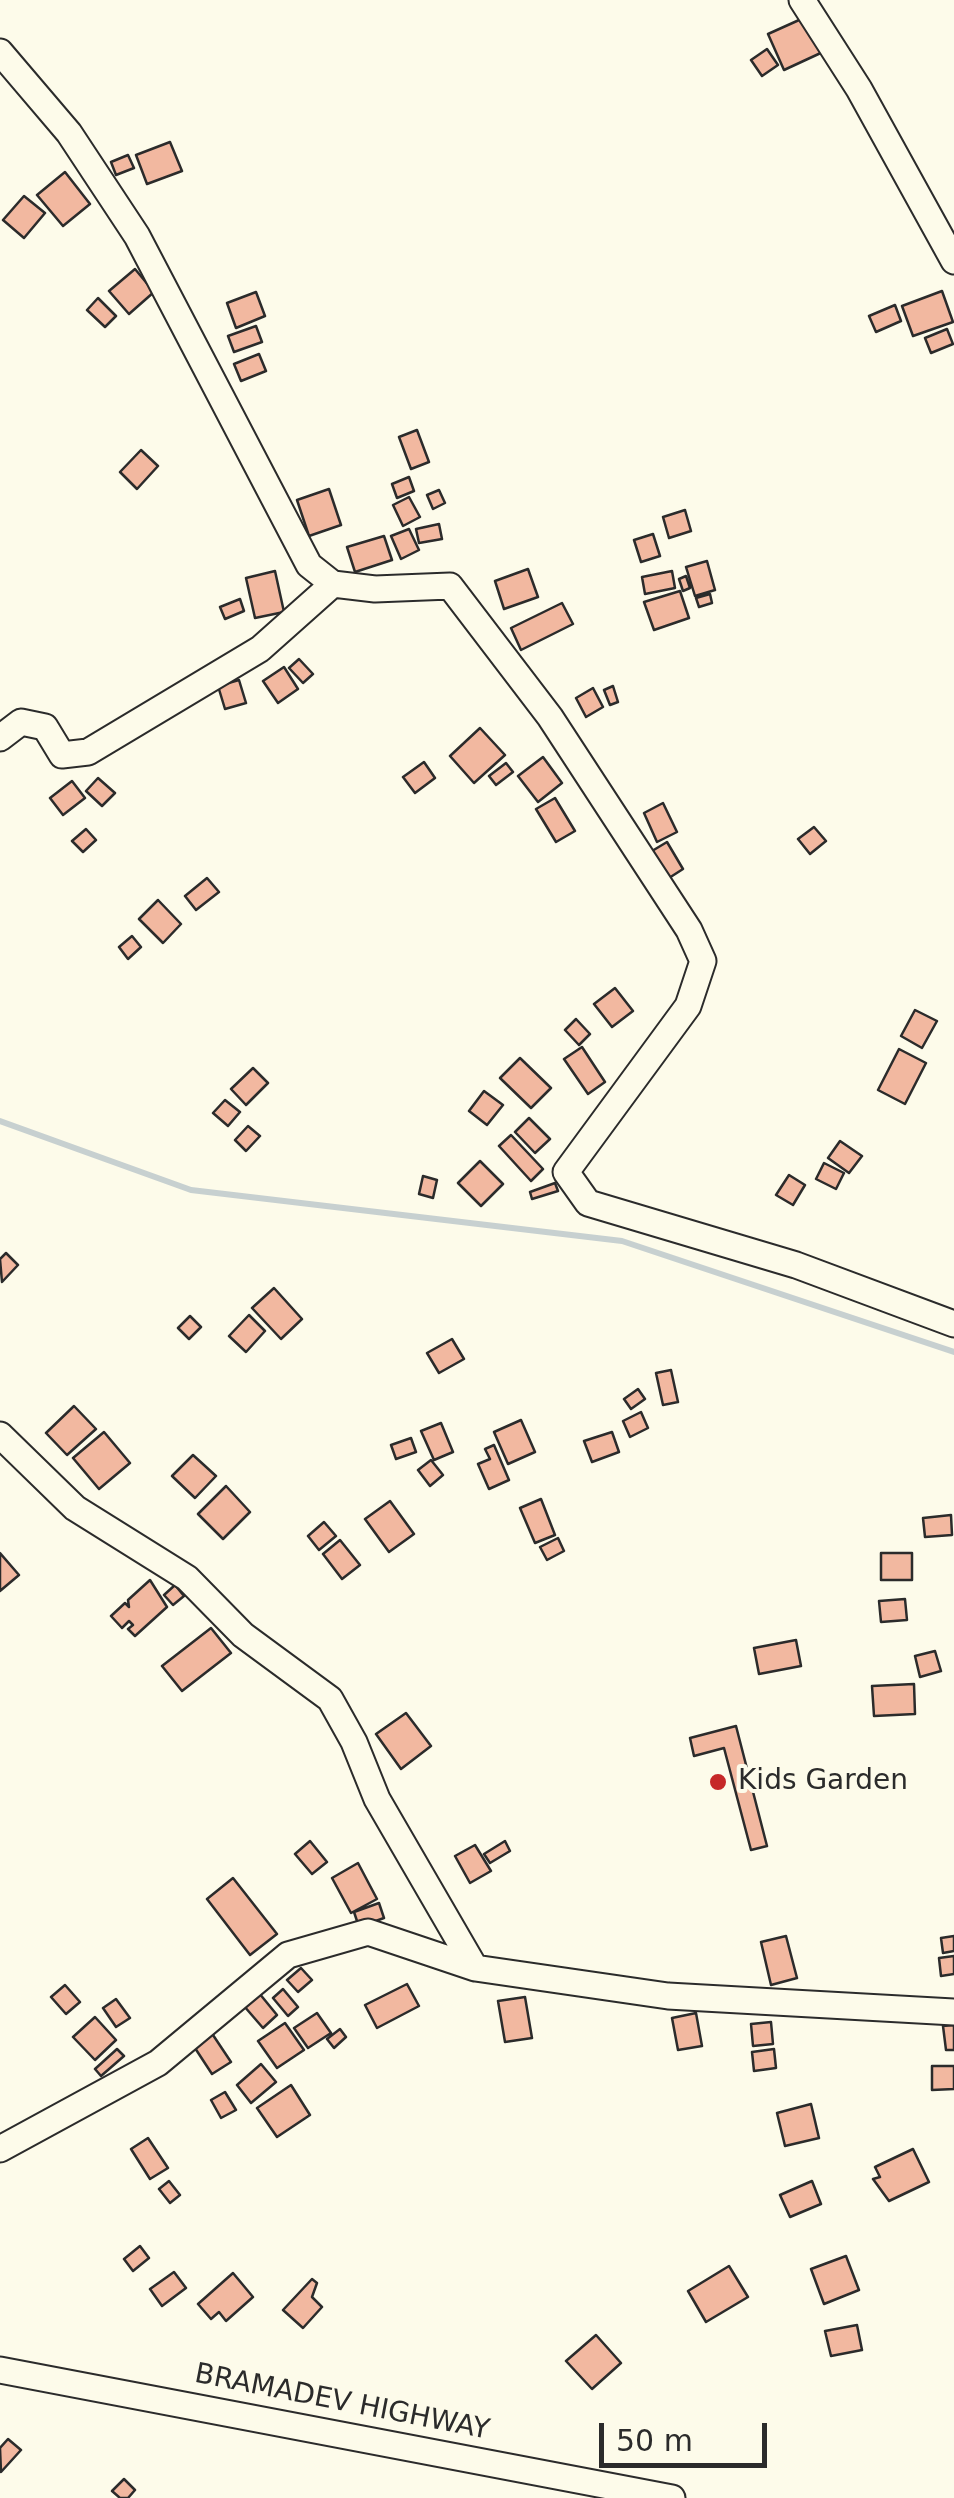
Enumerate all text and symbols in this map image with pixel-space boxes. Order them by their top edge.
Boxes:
place label: Kids Garden [738,1765,908,1799]
marker: Kids Garden [707,1771,729,1793]
street label: BRAMADEV HIGHWAY [192,2358,492,2448]
scale bar [604,2403,772,2465]
text: 50 m [616,2423,693,2458]

